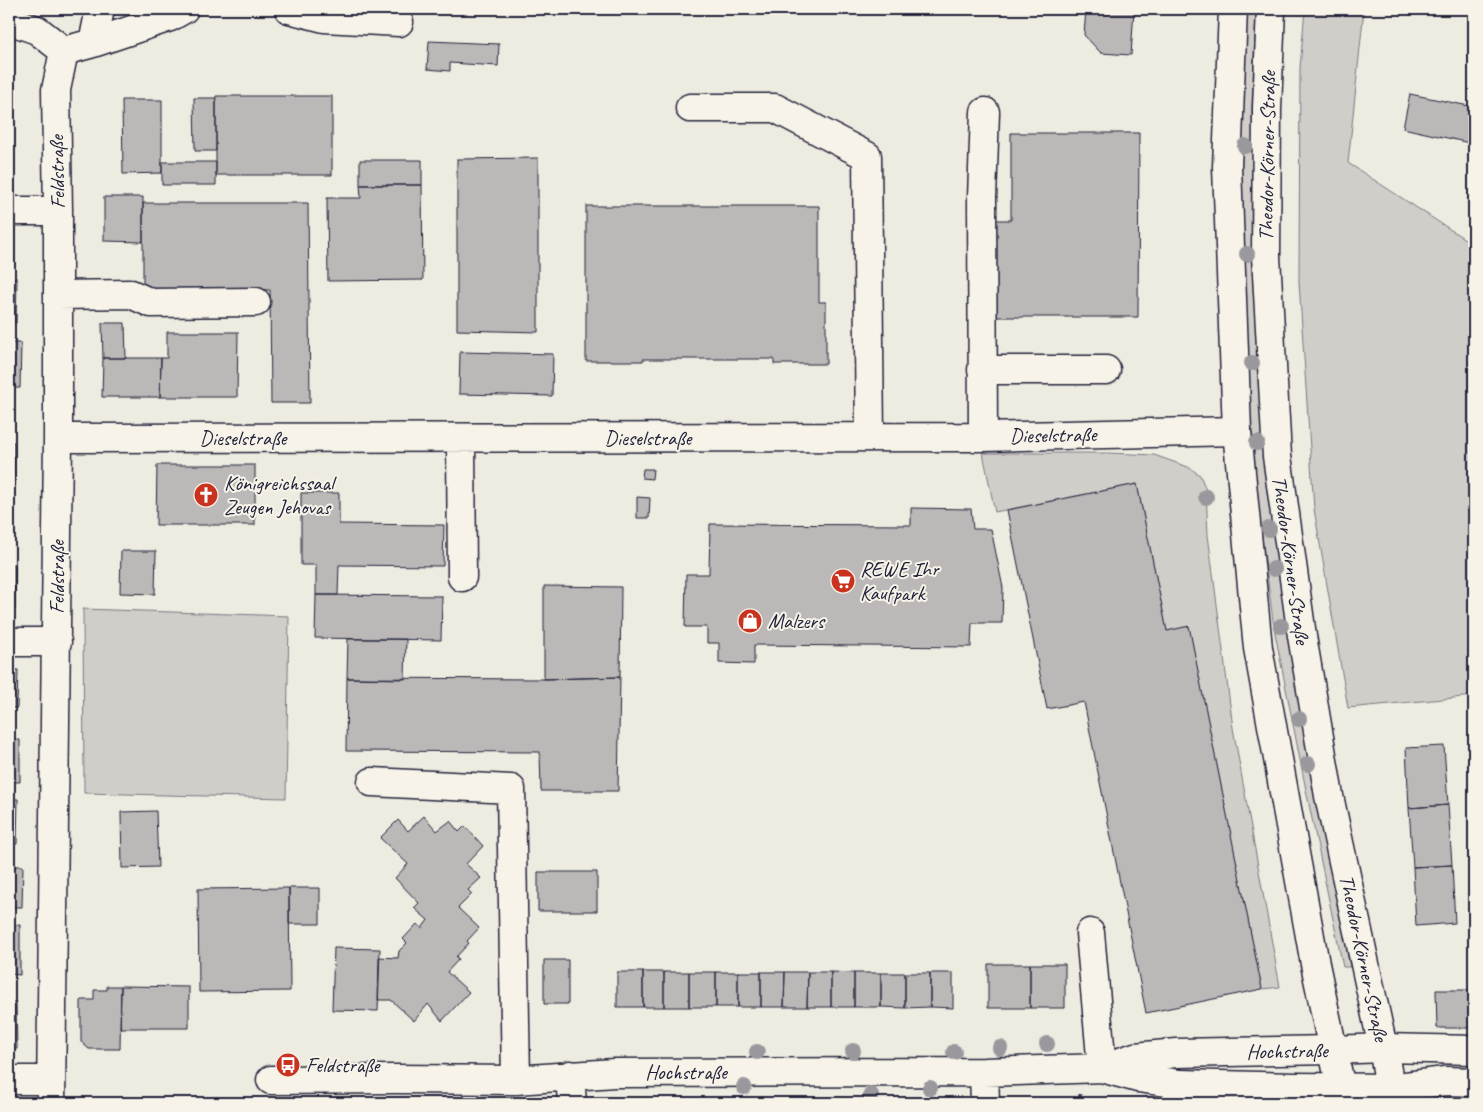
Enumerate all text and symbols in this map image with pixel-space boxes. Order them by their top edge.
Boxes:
street label: Theodor-Körner-Straße [1253,69,1282,241]
street label: Feldstraße [43,133,71,209]
street label: Dieselstraße [1009,421,1099,449]
street label: Dieselstraße [200,425,289,451]
street label: Dieselstraße [605,425,694,451]
place label: Königreichssaal Zeugen Jehovas [224,470,337,520]
street label: Theodor-Körner-Straße [1266,474,1316,648]
church icon: Königreichssaal Zeugen Jehovas [193,482,219,508]
street label: Feldstraße [44,538,70,614]
place label: REWE Ihr Kaufpark [860,556,940,606]
supermarket icon: REWE Ihr Kaufpark [830,568,856,594]
shop icon: Malzers [737,608,763,634]
place label: Malzers [768,608,826,634]
street label: Theodor-Körner-Straße [1334,872,1395,1046]
street label: Hochstraße [1246,1037,1330,1065]
bus stop icon: Feldstraße [275,1052,301,1078]
place label: Feldstraße [306,1052,382,1078]
street label: Hochstraße [645,1059,729,1085]

